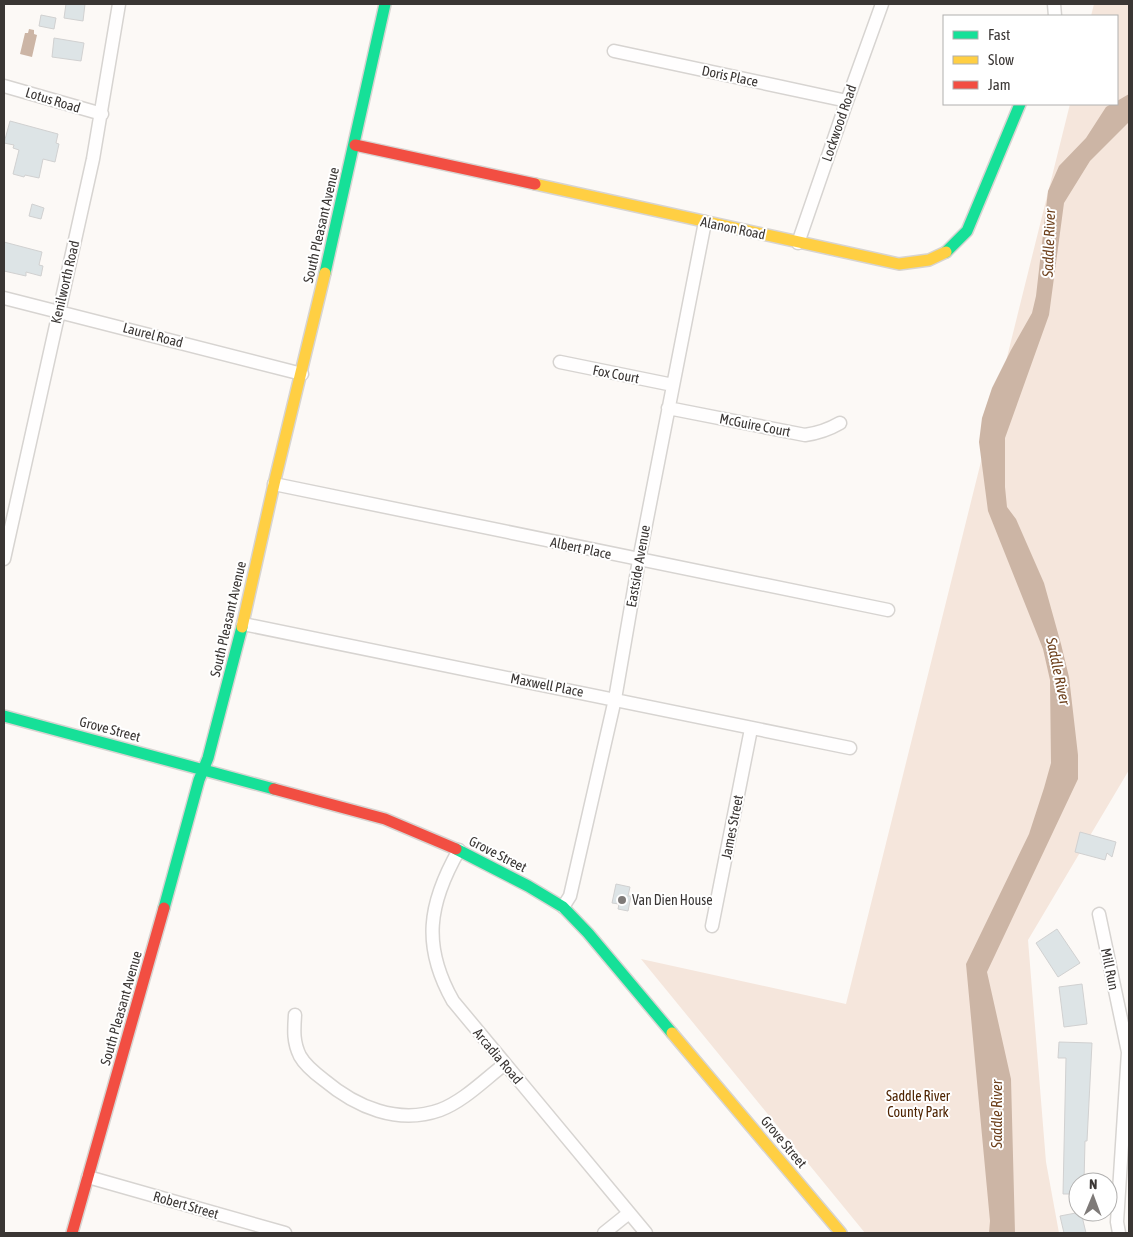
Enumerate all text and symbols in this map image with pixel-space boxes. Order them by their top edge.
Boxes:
legend [943,15,1118,105]
text: Fast [988,26,1010,43]
text: Slow [988,51,1014,68]
street label: Doris Place [700,62,760,90]
text: Jam [988,76,1011,93]
street label: Lockwood Road [818,83,860,163]
street label: Lotus Road [24,84,82,116]
street label: South Pleasant Avenue [300,166,342,284]
water label: Saddle River [1039,208,1058,278]
street label: Alanon Road [699,213,767,243]
street label: Kenilworth Road [48,239,82,325]
street label: Laurel Road [121,319,185,351]
street label: Fox Court [591,362,641,386]
street label: McGuire Court [718,410,792,440]
street label: Eastside Avenue [623,524,653,608]
street label: Albert Place [549,534,613,562]
street label: South Pleasant Avenue [207,560,249,678]
water label: Saddle River [1043,635,1074,707]
street label: Maxwell Place [509,670,585,700]
street label: Grove Street [78,713,142,745]
street label: James Street [718,794,746,860]
street label: Grove Street [466,833,530,875]
place label: Van Dien House [632,892,713,908]
marker: Van Dien House [616,894,628,906]
street label: Mill Run [1098,947,1122,991]
street label: South Pleasant Avenue [97,949,145,1067]
street label: Arcadia Road [470,1025,526,1087]
water label: Saddle River [988,1079,1005,1149]
park label: Saddle River County Park [886,1088,951,1120]
street label: Grove Street [758,1113,810,1171]
north arrow [1068,1172,1118,1222]
text: N [1089,1176,1097,1192]
street label: Robert Street [151,1188,221,1222]

